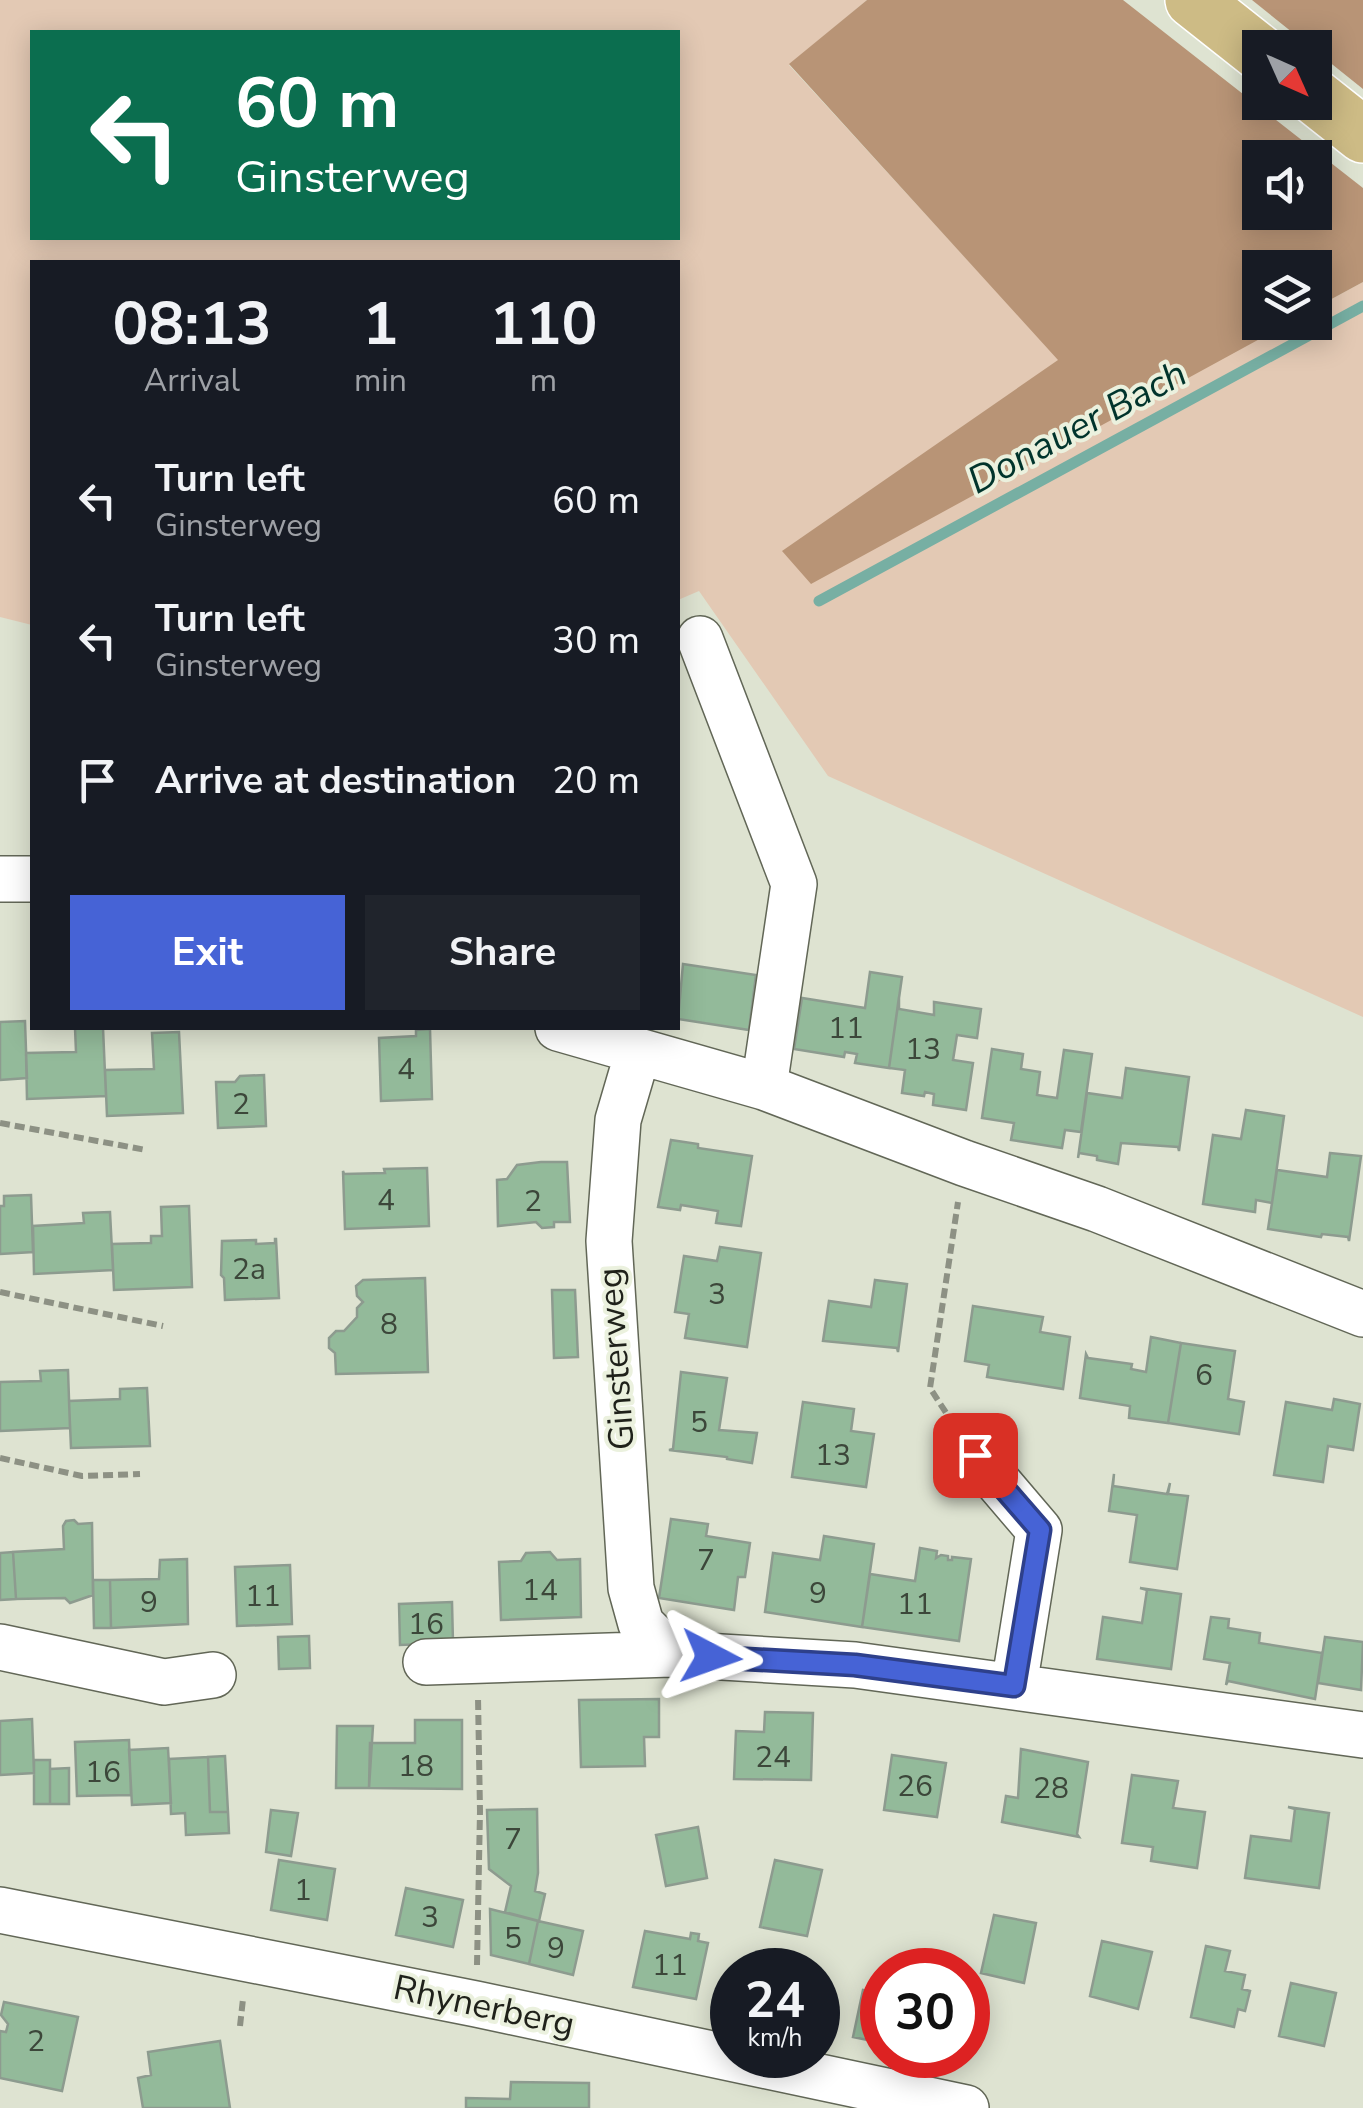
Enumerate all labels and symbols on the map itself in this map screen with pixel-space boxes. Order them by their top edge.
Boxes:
north arrow [1242,30,1332,120]
water label: Donauer Bach [959,348,1195,506]
house number: 11 [828,1008,864,1049]
house number: 13 [905,1029,941,1070]
house number: 4 [397,1049,415,1090]
house number: 2 [232,1084,250,1125]
house number: 4 [377,1180,395,1221]
house number: 2 [524,1181,542,1222]
house number: 2a [232,1249,266,1290]
street label: Ginsterweg [586,1266,646,1452]
house number: 3 [708,1274,726,1315]
house number: 8 [380,1304,398,1345]
house number: 6 [1195,1355,1213,1396]
house number: 5 [690,1402,708,1443]
pin [933,1413,1018,1498]
house number: 13 [815,1435,851,1476]
house number: 7 [697,1540,715,1581]
house number: 14 [522,1570,558,1611]
house number: 9 [809,1573,827,1614]
house number: 11 [245,1576,281,1617]
house number: 9 [140,1582,158,1623]
house number: 11 [897,1584,933,1625]
house number: 16 [408,1604,444,1645]
position arrow [659,1605,763,1709]
house number: 24 [755,1737,791,1778]
house number: 18 [398,1746,434,1787]
house number: 16 [85,1752,121,1793]
house number: 26 [897,1766,933,1807]
house number: 28 [1033,1768,1069,1809]
house number: 7 [504,1819,522,1860]
house number: 1 [294,1870,312,1911]
house number: 3 [421,1897,439,1938]
house number: 5 [504,1918,522,1959]
house number: 9 [547,1928,565,1969]
house number: 11 [652,1945,688,1986]
speed limit sign: 30 [860,1948,990,2078]
street label: Rhynerberg [389,1964,579,2048]
house number: 2 [27,2021,45,2062]

